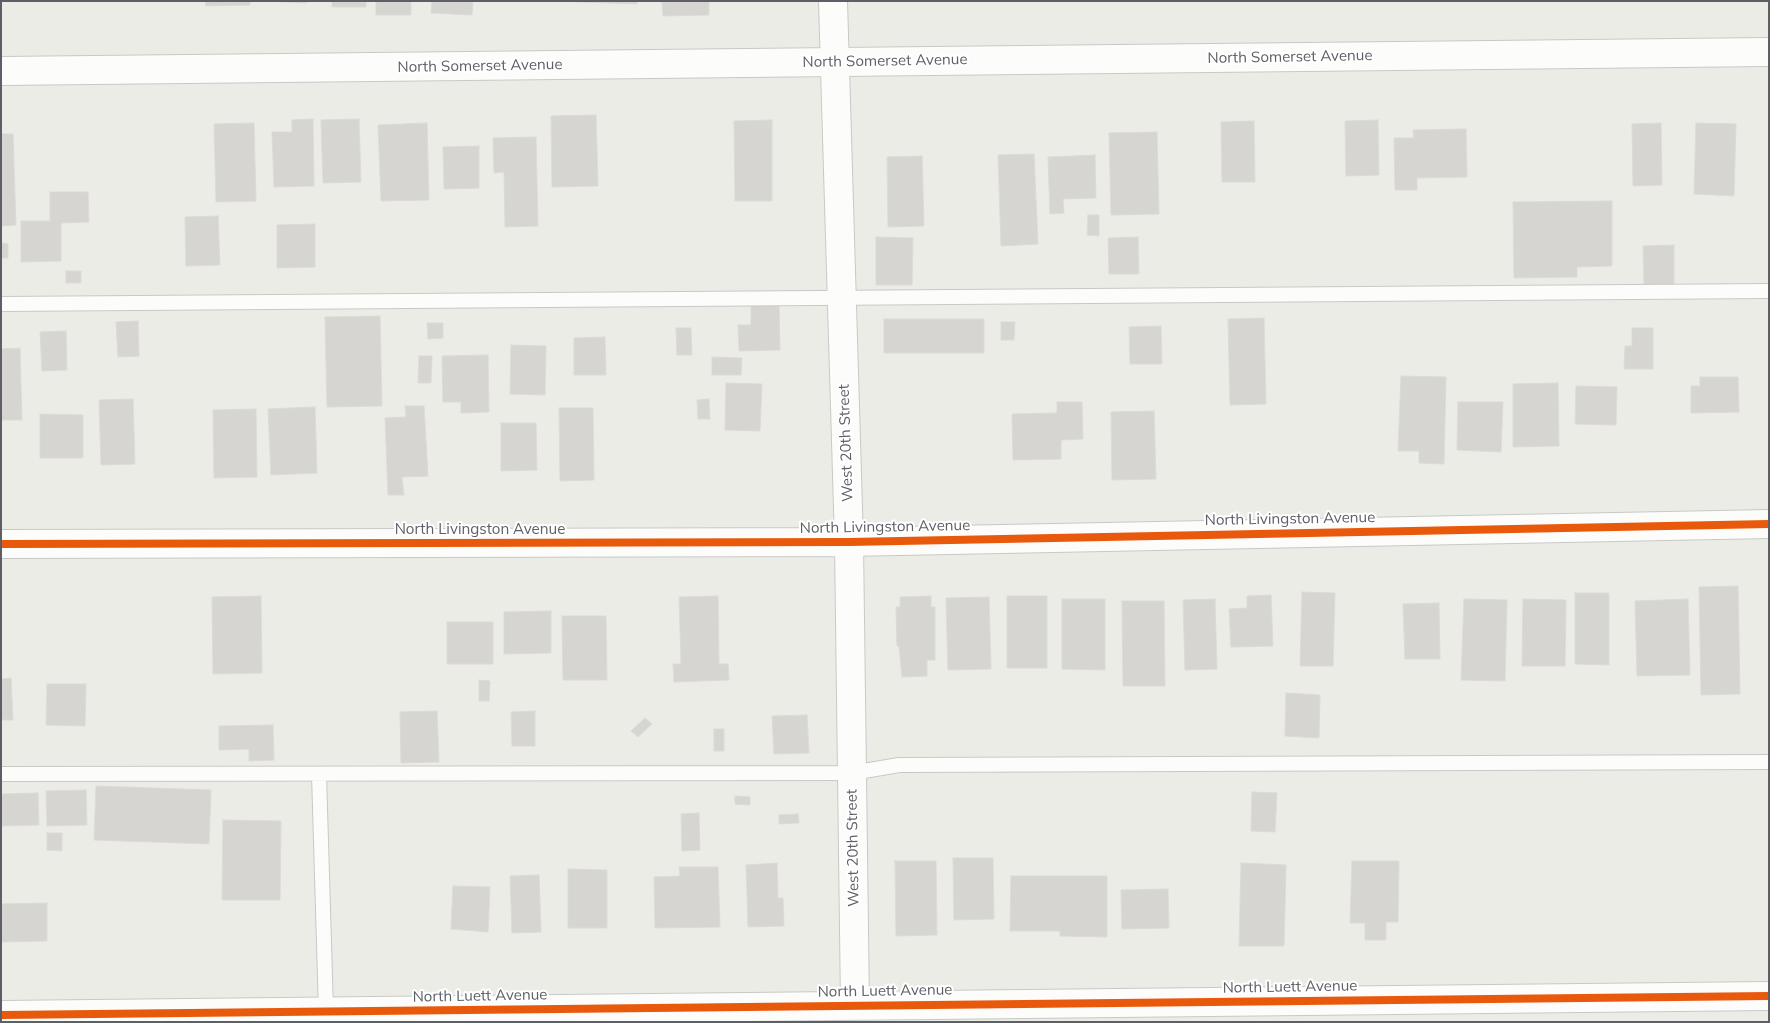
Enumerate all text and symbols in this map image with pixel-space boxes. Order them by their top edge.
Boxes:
street label: North Somerset Avenue [1207,47,1373,67]
street label: North Somerset Avenue [802,51,968,71]
street label: North Somerset Avenue [397,56,563,76]
street label: West 20th Street [835,384,857,502]
street label: North Livingston Avenue [1204,509,1376,529]
street label: North Livingston Avenue [799,517,971,537]
street label: North Livingston Avenue [395,520,565,538]
street label: West 20th Street [843,789,863,907]
street label: North Luett Avenue [1222,977,1358,997]
street label: North Luett Avenue [817,981,953,1001]
street label: North Luett Avenue [412,986,548,1006]

